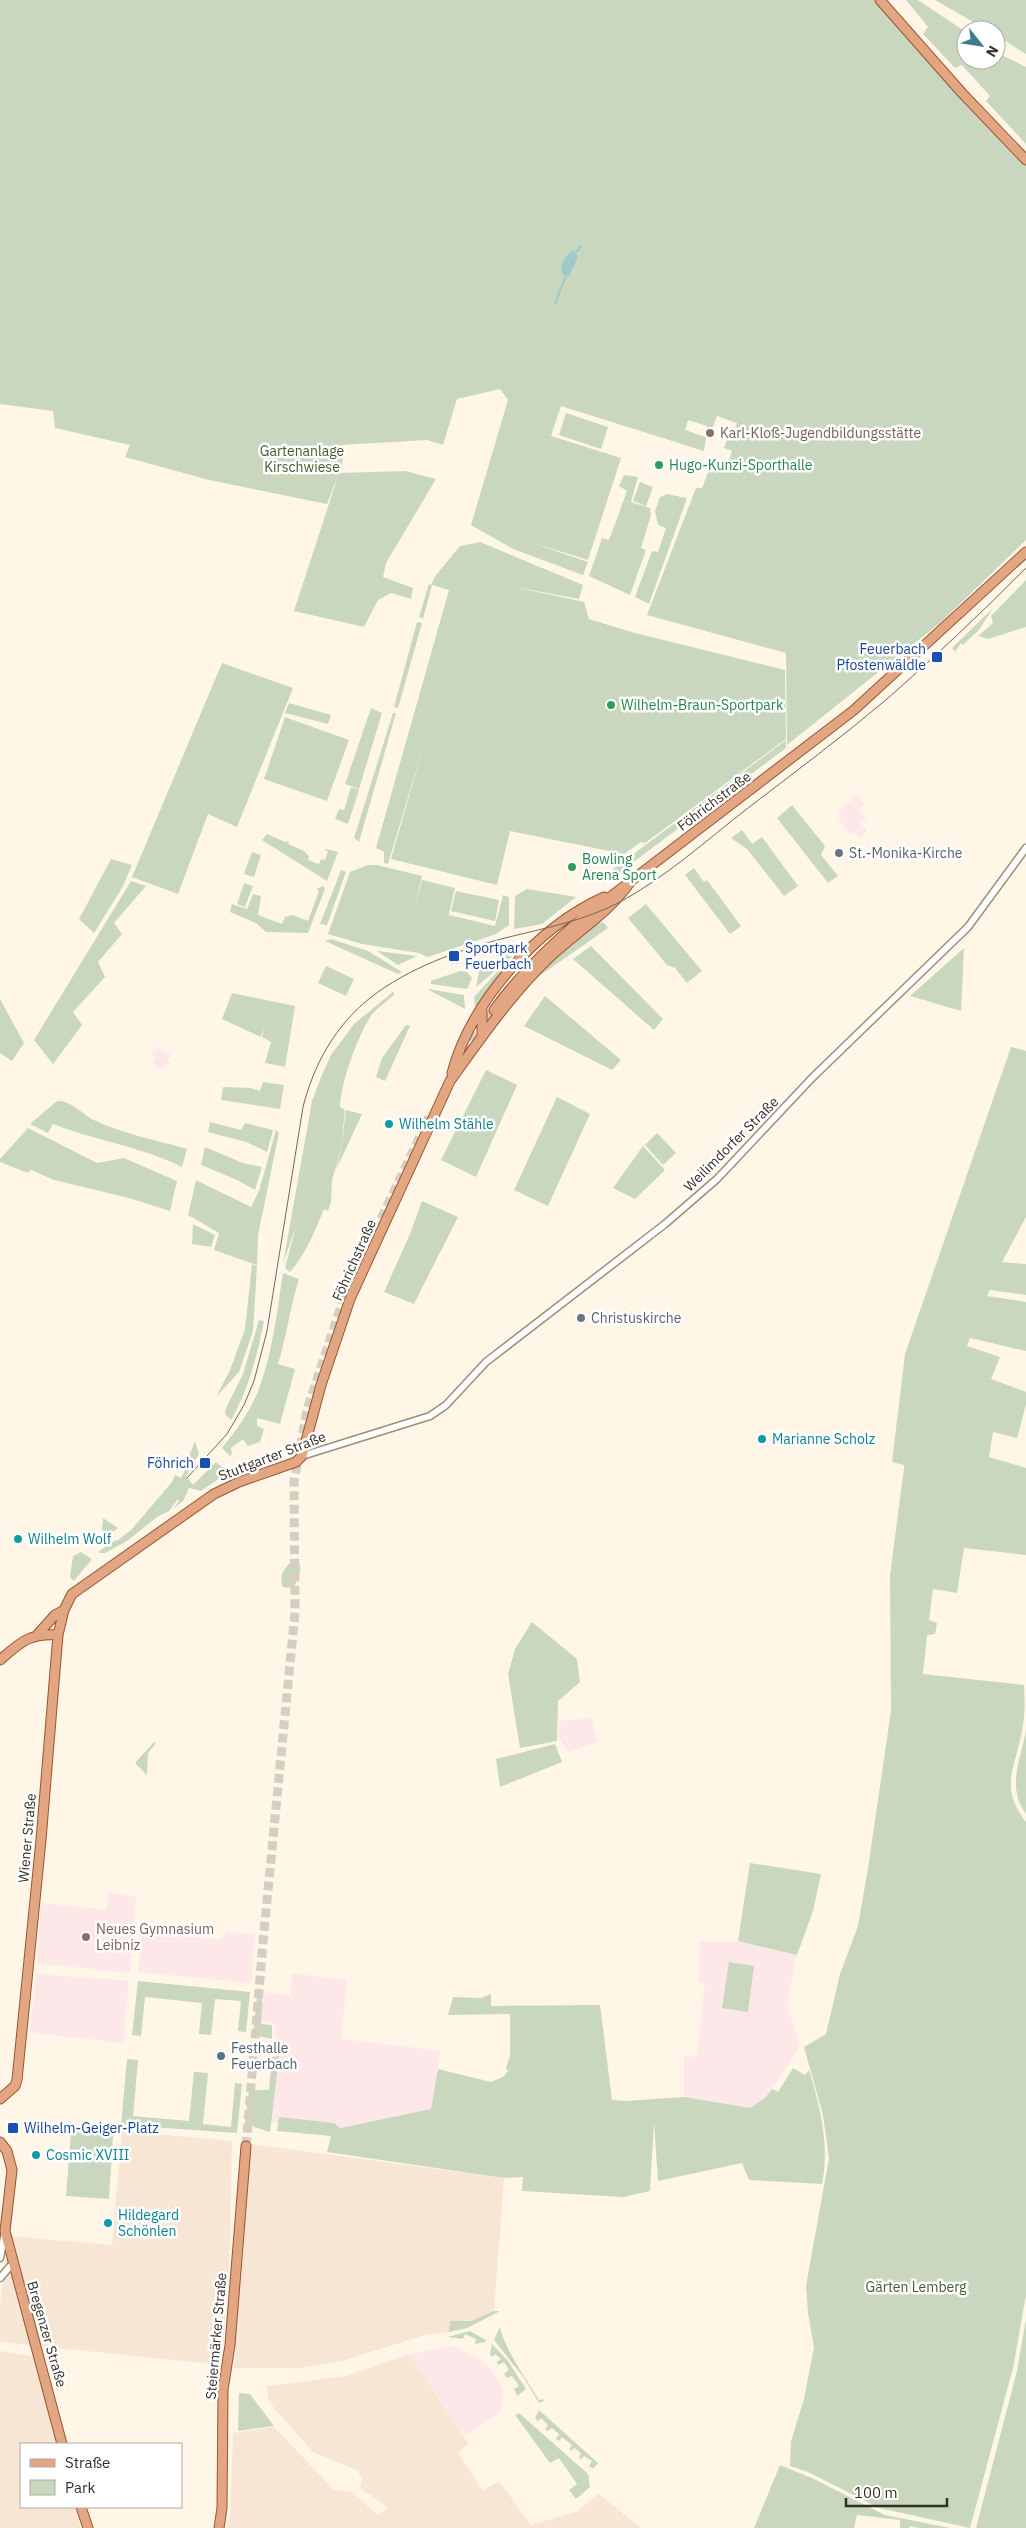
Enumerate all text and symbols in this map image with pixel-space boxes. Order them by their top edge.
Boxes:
north arrow [956,20,1006,70]
text: N [982,43,1003,60]
place label: Karl-Kloß-Jugendbildungsstätte [720,424,921,442]
marker: Karl-Kloß-Jugendbildungsstätte [704,427,716,439]
park label: Gartenanlage Kirschwiese [260,442,345,476]
place label: Hugo-Kunzi-Sporthalle [669,456,813,474]
marker: Hugo-Kunzi-Sporthalle [653,459,665,471]
place label: Feuerbach Pfostenwäldle [837,640,926,674]
marker: Feuerbach Pfostenwäldle [930,650,944,664]
place label: Wilhelm-Braun-Sportpark [621,696,784,714]
marker: Wilhelm-Braun-Sportpark [605,699,617,711]
street label: Föhrichstraße [674,767,755,835]
place label: St.-Monika-Kirche [849,844,963,862]
marker: St.-Monika-Kirche [833,847,845,859]
place label: Bowling Arena Sport [582,850,657,884]
marker: Bowling Arena Sport [566,861,578,873]
place label: Sportpark Feuerbach [465,939,532,973]
marker: Sportpark Feuerbach [447,949,461,963]
street label: Weilimdorfer Straße [680,1093,782,1195]
place label: Wilhelm Stähle [399,1115,494,1133]
marker: Wilhelm Stähle [383,1118,395,1130]
street label: Föhrichstraße [328,1216,380,1304]
place label: Christuskirche [591,1309,682,1327]
marker: Christuskirche [575,1312,587,1324]
street label: Stuttgarter Straße [216,1427,329,1485]
place label: Marianne Scholz [772,1430,876,1448]
marker: Marianne Scholz [756,1433,768,1445]
place label: Föhrich [147,1454,194,1472]
marker: Föhrich [198,1456,212,1470]
place label: Wilhelm Wolf [28,1530,112,1548]
marker: Wilhelm Wolf [12,1533,24,1545]
street label: Wiener Straße [14,1792,40,1884]
place label: Neues Gymnasium Leibniz [96,1920,214,1954]
marker: Neues Gymnasium Leibniz [80,1931,92,1943]
place label: Festhalle Feuerbach [231,2039,298,2073]
marker: Festhalle Feuerbach [215,2050,227,2062]
place label: Wilhelm-Geiger-Platz [24,2119,159,2137]
marker: Wilhelm-Geiger-Platz [6,2121,20,2135]
place label: Cosmic XVIII [46,2146,129,2164]
marker: Cosmic XVIII [30,2149,42,2161]
place label: Hildegard Schönlen [118,2206,179,2240]
marker: Hildegard Schönlen [102,2217,114,2229]
street label: Steiermärker Straße [201,2271,231,2400]
park label: Gärten Lemberg [866,2278,967,2296]
street label: Bregenzer Straße [23,2279,71,2389]
legend [20,2443,182,2508]
text: Straße [65,2453,110,2472]
scale bar [846,2476,947,2508]
text: Park [65,2478,95,2497]
text: 100 m [854,2483,898,2502]

